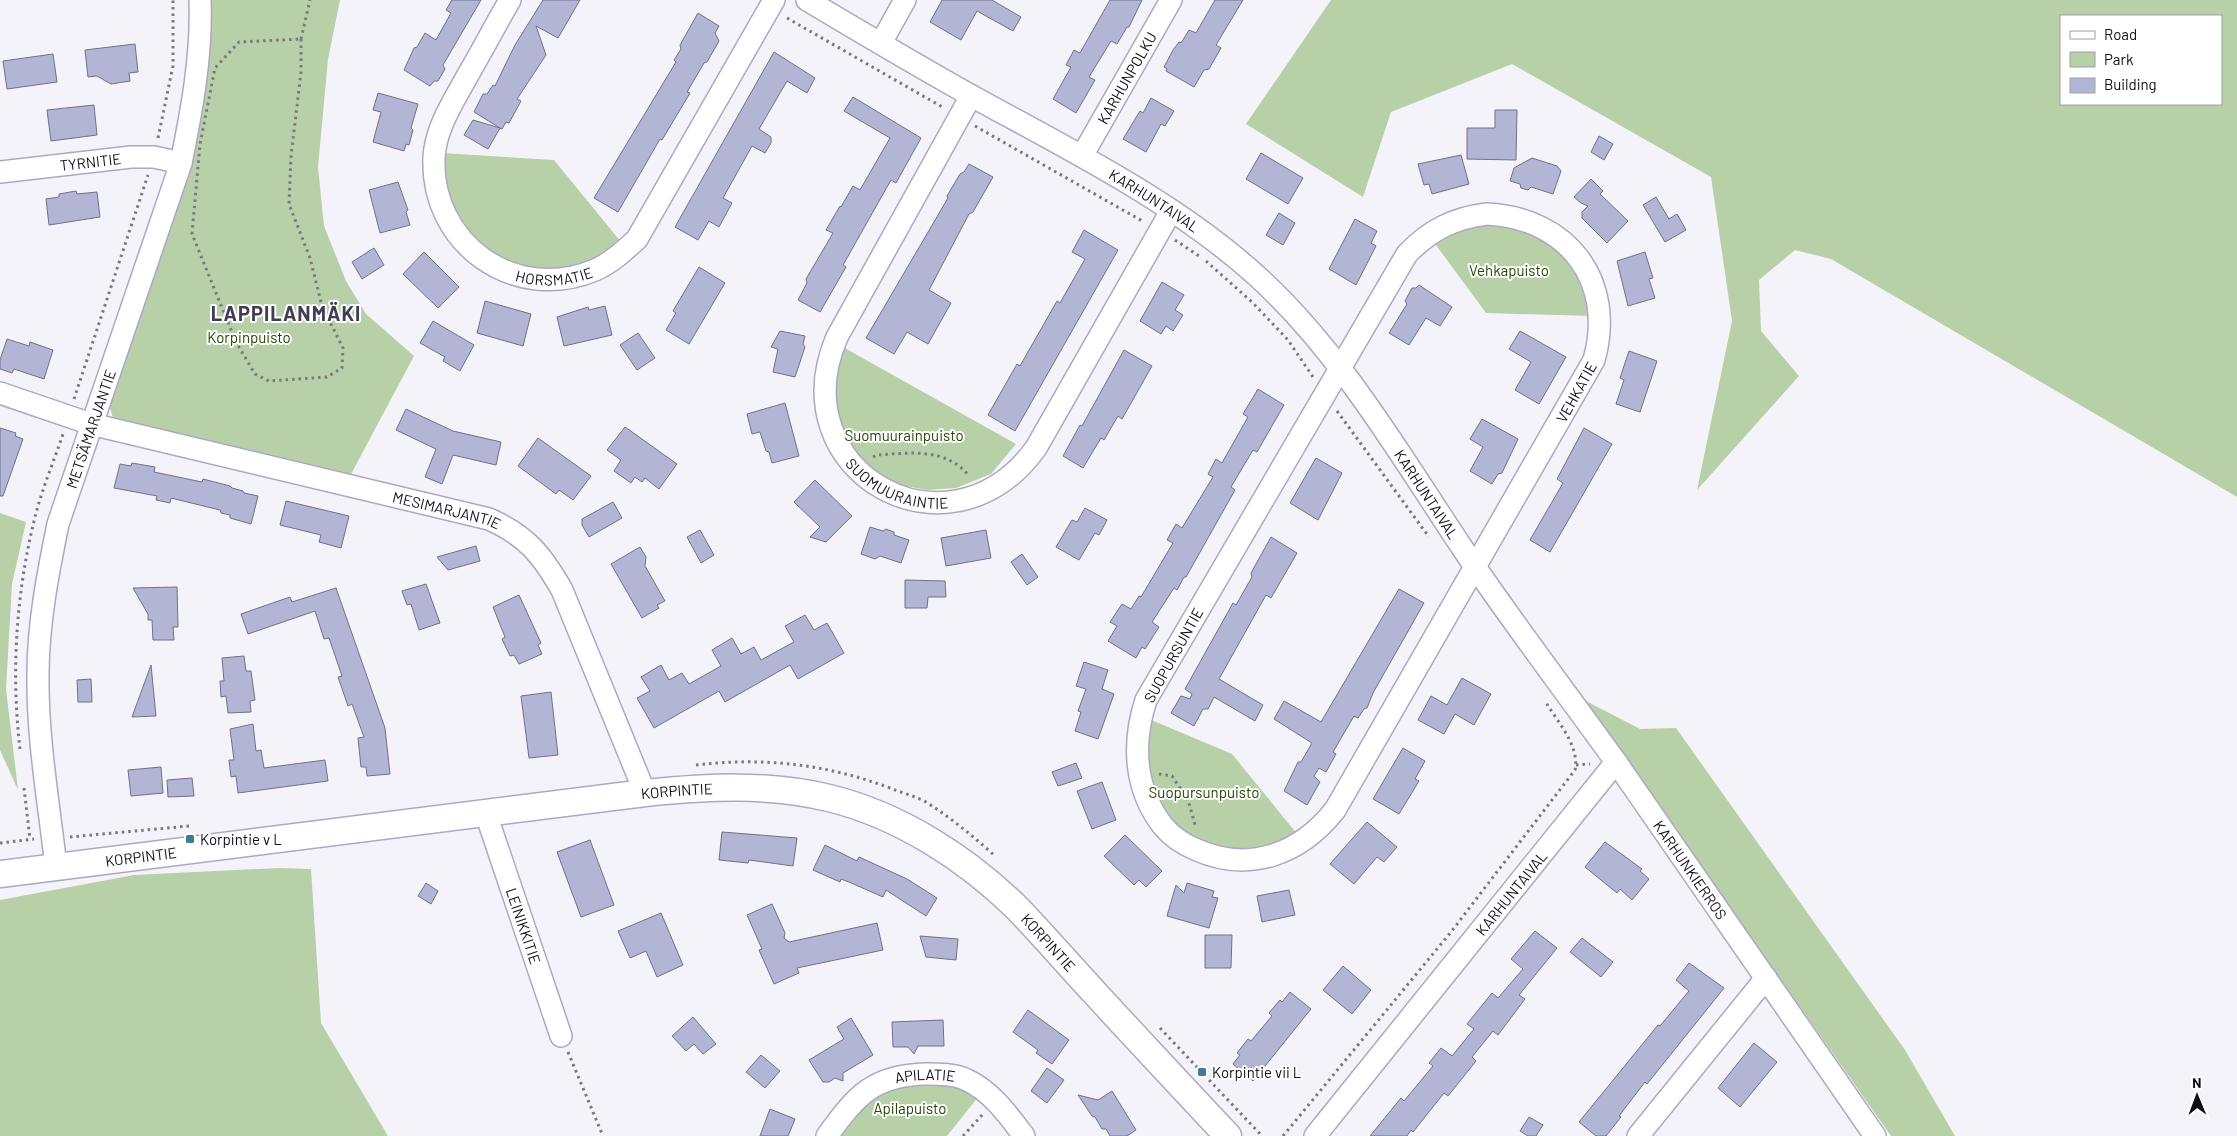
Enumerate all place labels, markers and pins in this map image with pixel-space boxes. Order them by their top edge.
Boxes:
place label: Korpintie v L [200,830,282,848]
marker: Korpintie v L [184,833,196,845]
place label: Korpintie vii L [1212,1063,1301,1081]
marker: Korpintie vii L [1196,1066,1208,1078]

